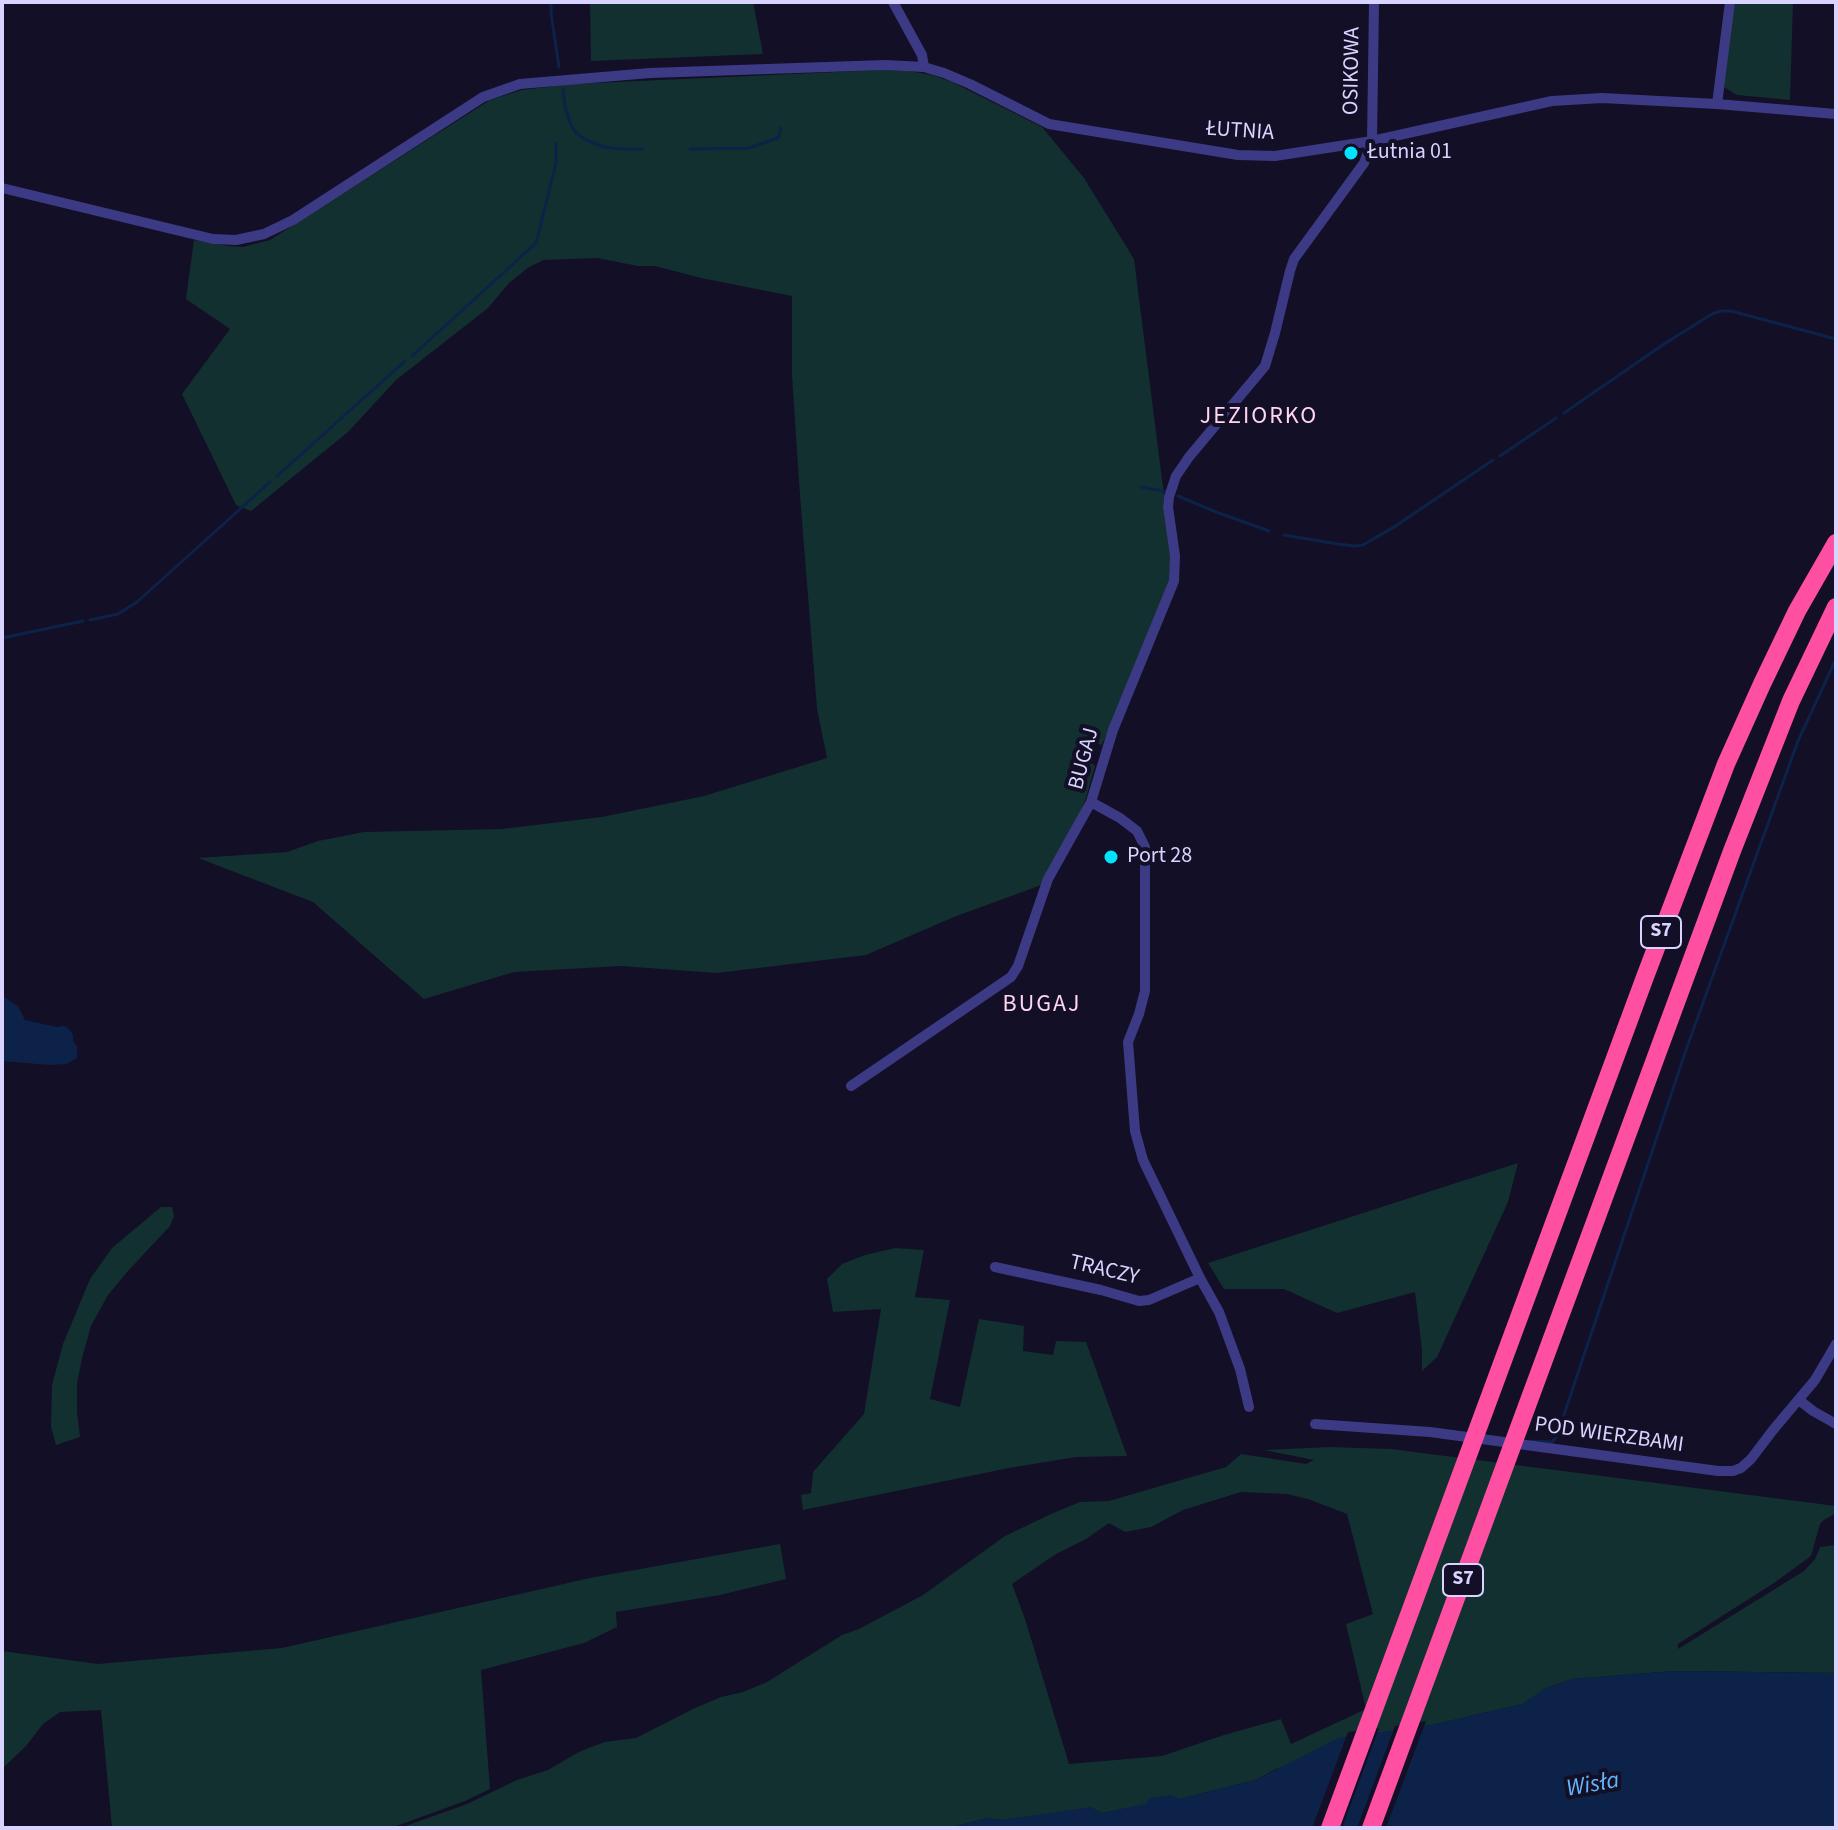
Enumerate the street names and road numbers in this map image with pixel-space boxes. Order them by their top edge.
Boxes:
street label: OSIKOWA [1339,27,1367,115]
street label: ŁUTNIA [1205,116,1275,148]
street label: BUGAJ [1064,725,1106,793]
road number: S7 [1641,916,1681,948]
street label: TRACZY [1067,1250,1141,1292]
street label: POD WIERZBAMI [1533,1412,1685,1460]
road number: S7 [1443,1564,1483,1596]

